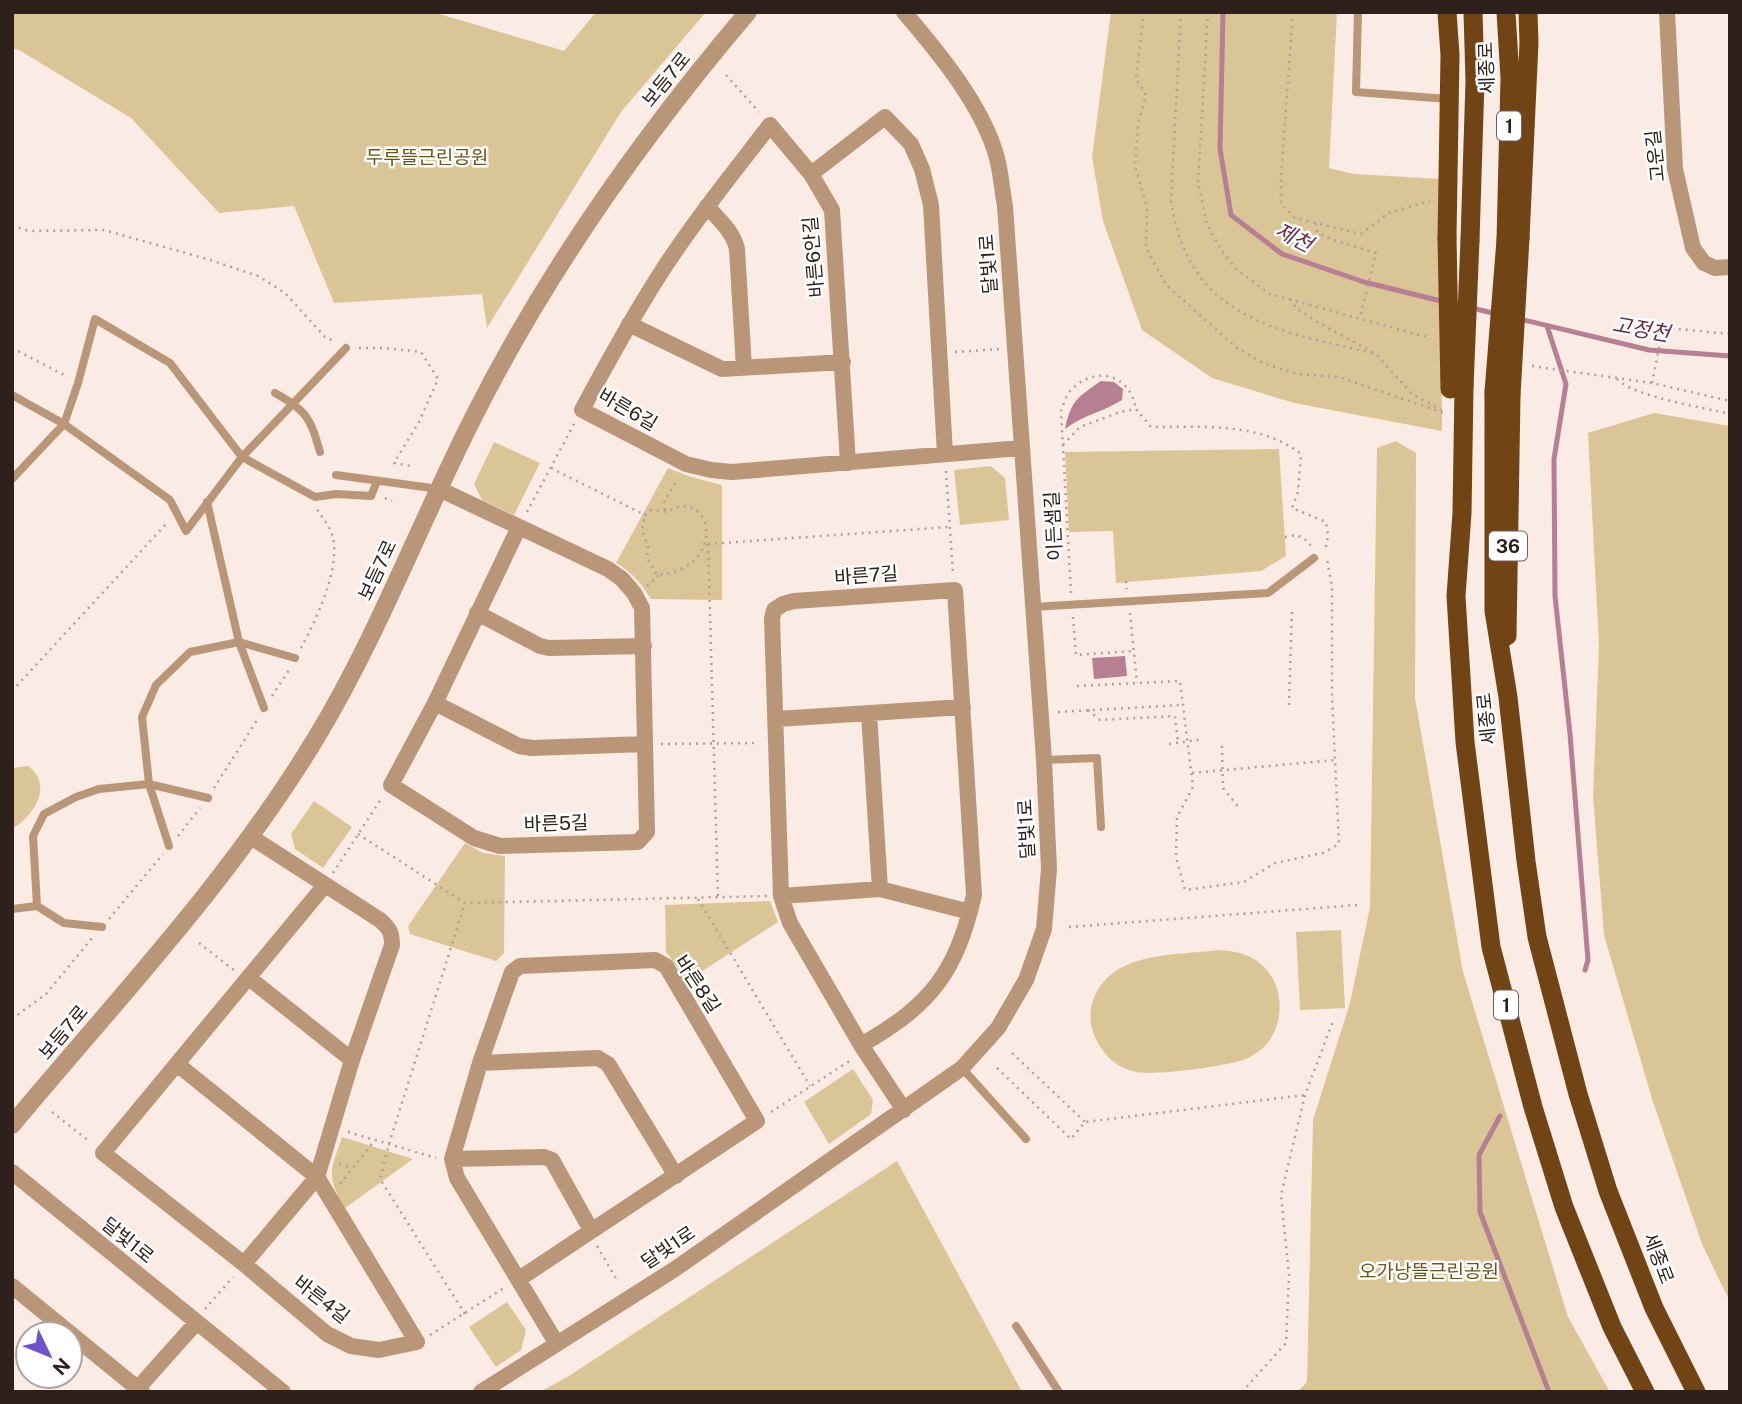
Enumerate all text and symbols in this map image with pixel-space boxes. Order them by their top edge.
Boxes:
street label: 세종로 [1474,41,1498,95]
street label: 보듬7로 [637,47,695,111]
road number: 1 [1497,112,1521,140]
street label: 고운길 [1641,129,1669,183]
park label: 두루뜰근린공원 [366,146,488,168]
street label: 바른6안길 [798,215,828,299]
water label: 제천 [1271,217,1319,258]
street label: 달빛1로 [975,233,1001,295]
water label: 고정천 [1610,312,1674,347]
street label: 바른6길 [595,383,661,435]
street label: 이든샘길 [1040,491,1066,561]
road number: 36 [1489,532,1527,560]
street label: 보듬7로 [354,536,400,604]
street label: 바른7길 [833,562,899,588]
street label: 세종로 [1472,692,1500,746]
street label: 달빛1로 [1013,798,1039,860]
street label: 바른5길 [523,811,589,835]
street label: 바른8길 [671,951,725,1017]
road number: 1 [1494,990,1518,1020]
street label: 보듬7로 [34,1000,92,1064]
street label: 달빛1로 [98,1213,158,1267]
street label: 달빛1로 [637,1221,699,1273]
street label: 세종로 [1639,1230,1679,1286]
park label: 오가낭뜰근린공원 [1359,1260,1499,1282]
street label: 바른4길 [290,1271,354,1327]
north arrow [14,1320,84,1390]
text: N [48,1354,75,1380]

